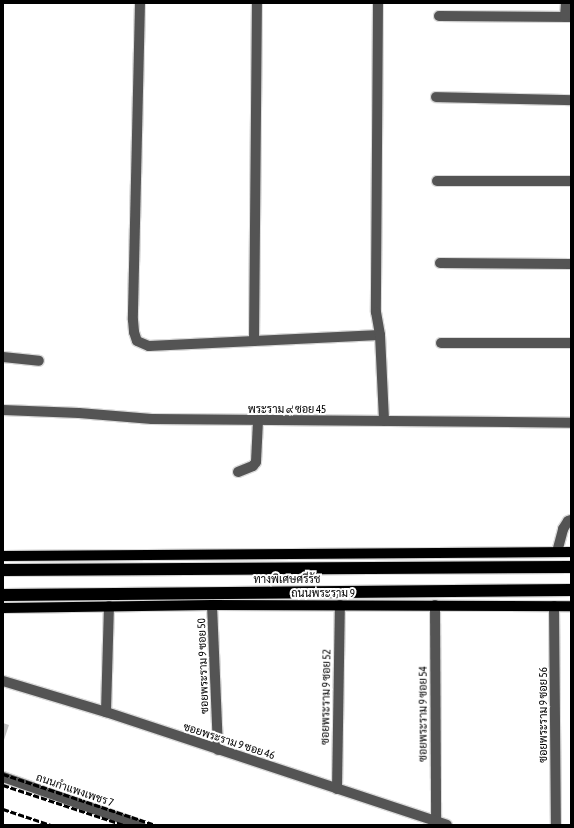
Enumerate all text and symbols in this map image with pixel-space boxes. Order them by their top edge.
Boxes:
street label: พระราม ๙ ซอย 45 [248,402,326,416]
street label: ทางพิเศษศรีรัช [254,572,320,586]
street label: ถนนพระราม 9 [291,586,355,600]
street label: ซอยพระราม 9 ซอย 50 [195,618,211,714]
street label: ซอยพระราม 9 ซอย 52 [319,649,333,745]
street label: ซอยพระราม 9 ซอย 54 [416,666,430,762]
street label: ซอยพระราม 9 ซอย 56 [536,667,550,763]
street label: ซอยพระราม 9 ซอย 46 [181,720,277,762]
street label: ถนนกำแพงเพชร 7 [34,771,116,809]

